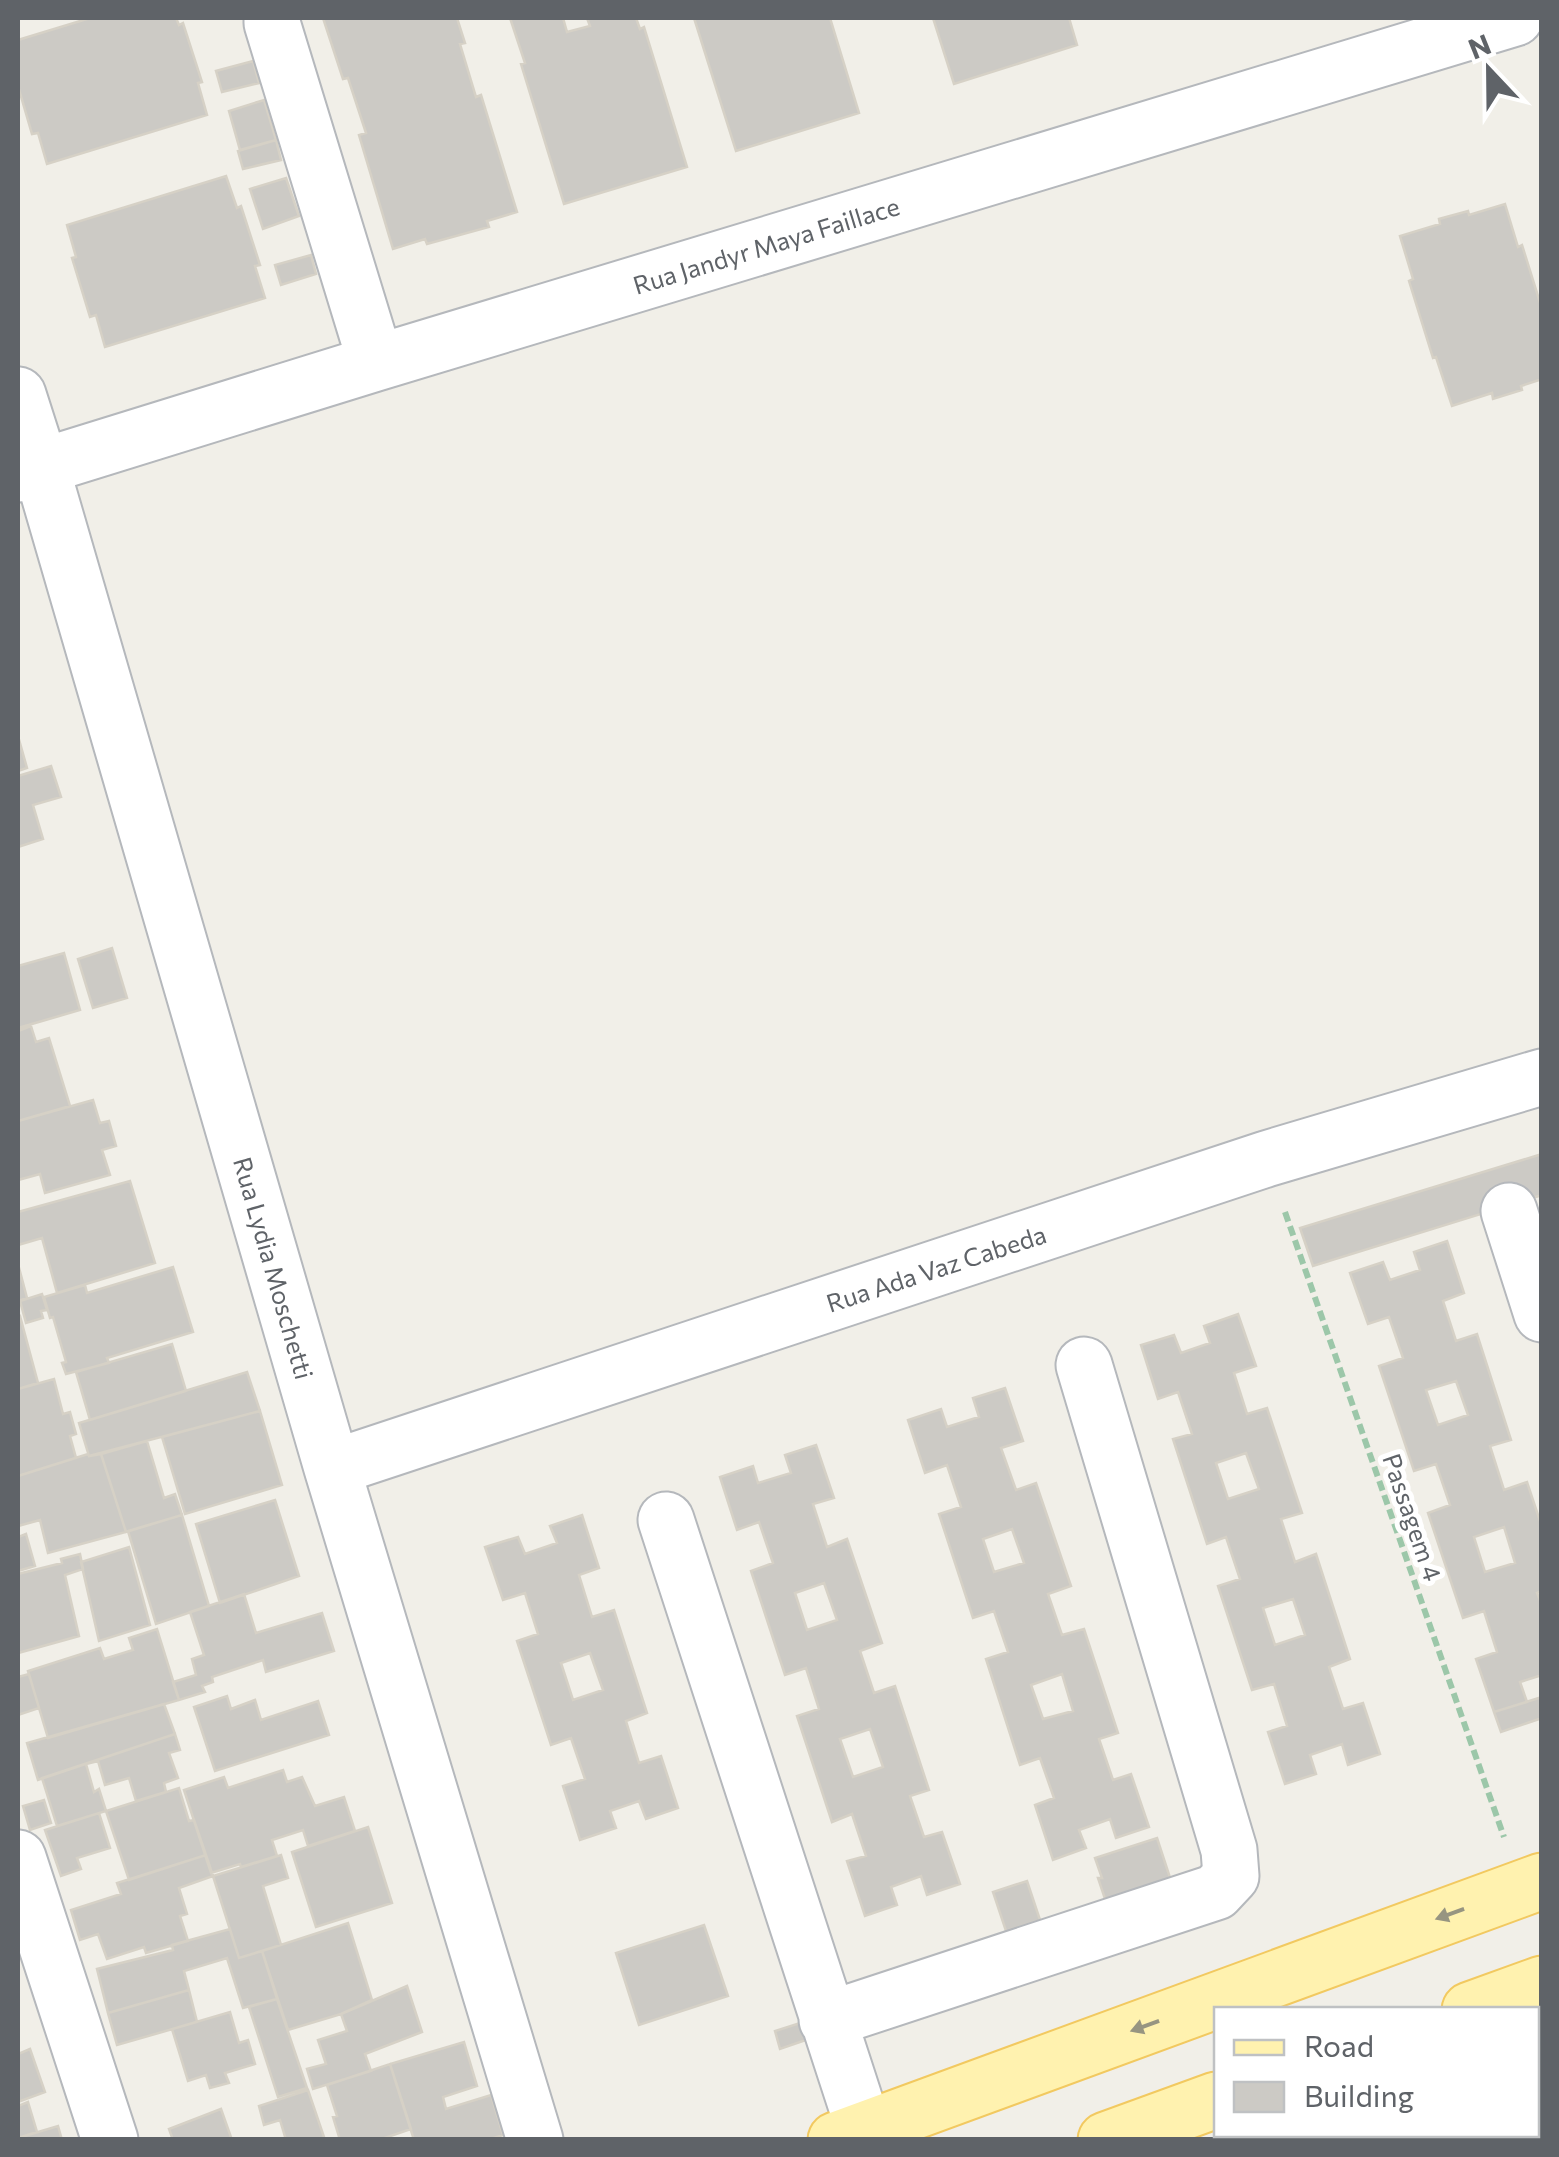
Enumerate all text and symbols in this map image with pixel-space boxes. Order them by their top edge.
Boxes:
north arrow [1439,20,1539,120]
text: N [1463,26,1495,66]
street label: Rua Jandyr Maya Faillace [629,190,903,300]
street label: Rua Lydia Moschetti [228,1153,320,1383]
street label: Rua Ada Vaz Cabeda [822,1218,1050,1318]
street label: Passagem 4 [1377,1449,1449,1585]
one-way arrow [1435,1907,1465,1922]
legend [1214,2007,1539,2137]
one-way arrow [1129,2019,1159,2034]
text: Road [1304,2026,1374,2063]
text: Building [1304,2076,1414,2113]

